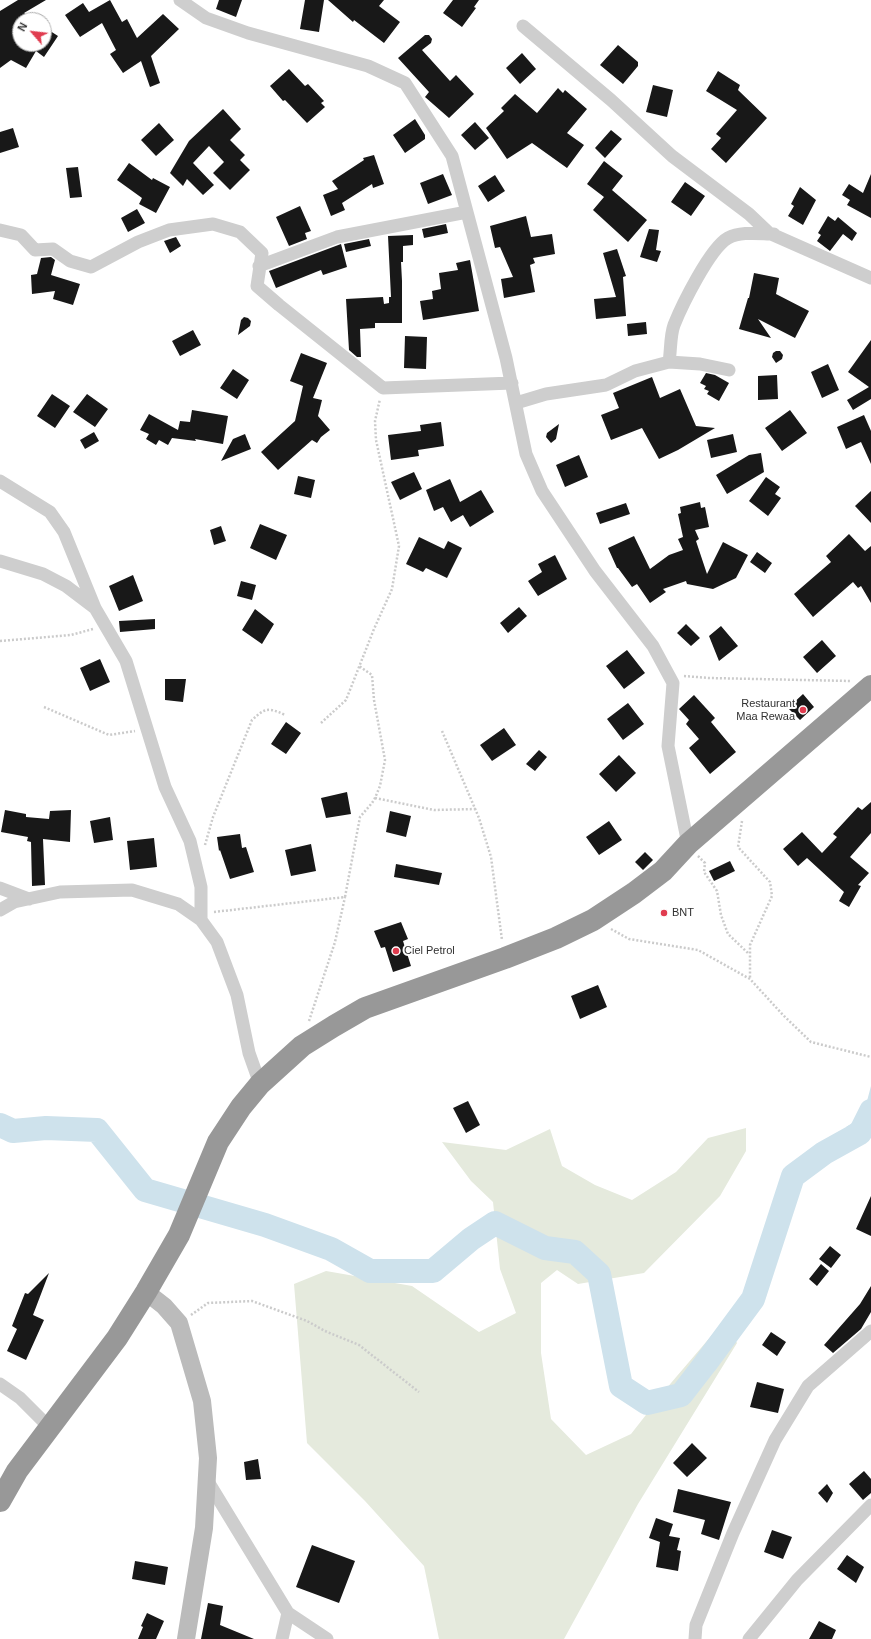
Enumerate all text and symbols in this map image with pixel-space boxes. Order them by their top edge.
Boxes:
north arrow [12,12,52,52]
text: N [15,21,29,33]
place label: Restaurant Maa Rewaa [736,697,795,723]
marker: Restaurant Maa Rewaa [798,705,808,715]
place label: BNT [672,906,694,920]
marker: BNT [659,908,669,918]
place label: Ciel Petrol [404,944,455,958]
marker: Ciel Petrol [391,946,401,956]

